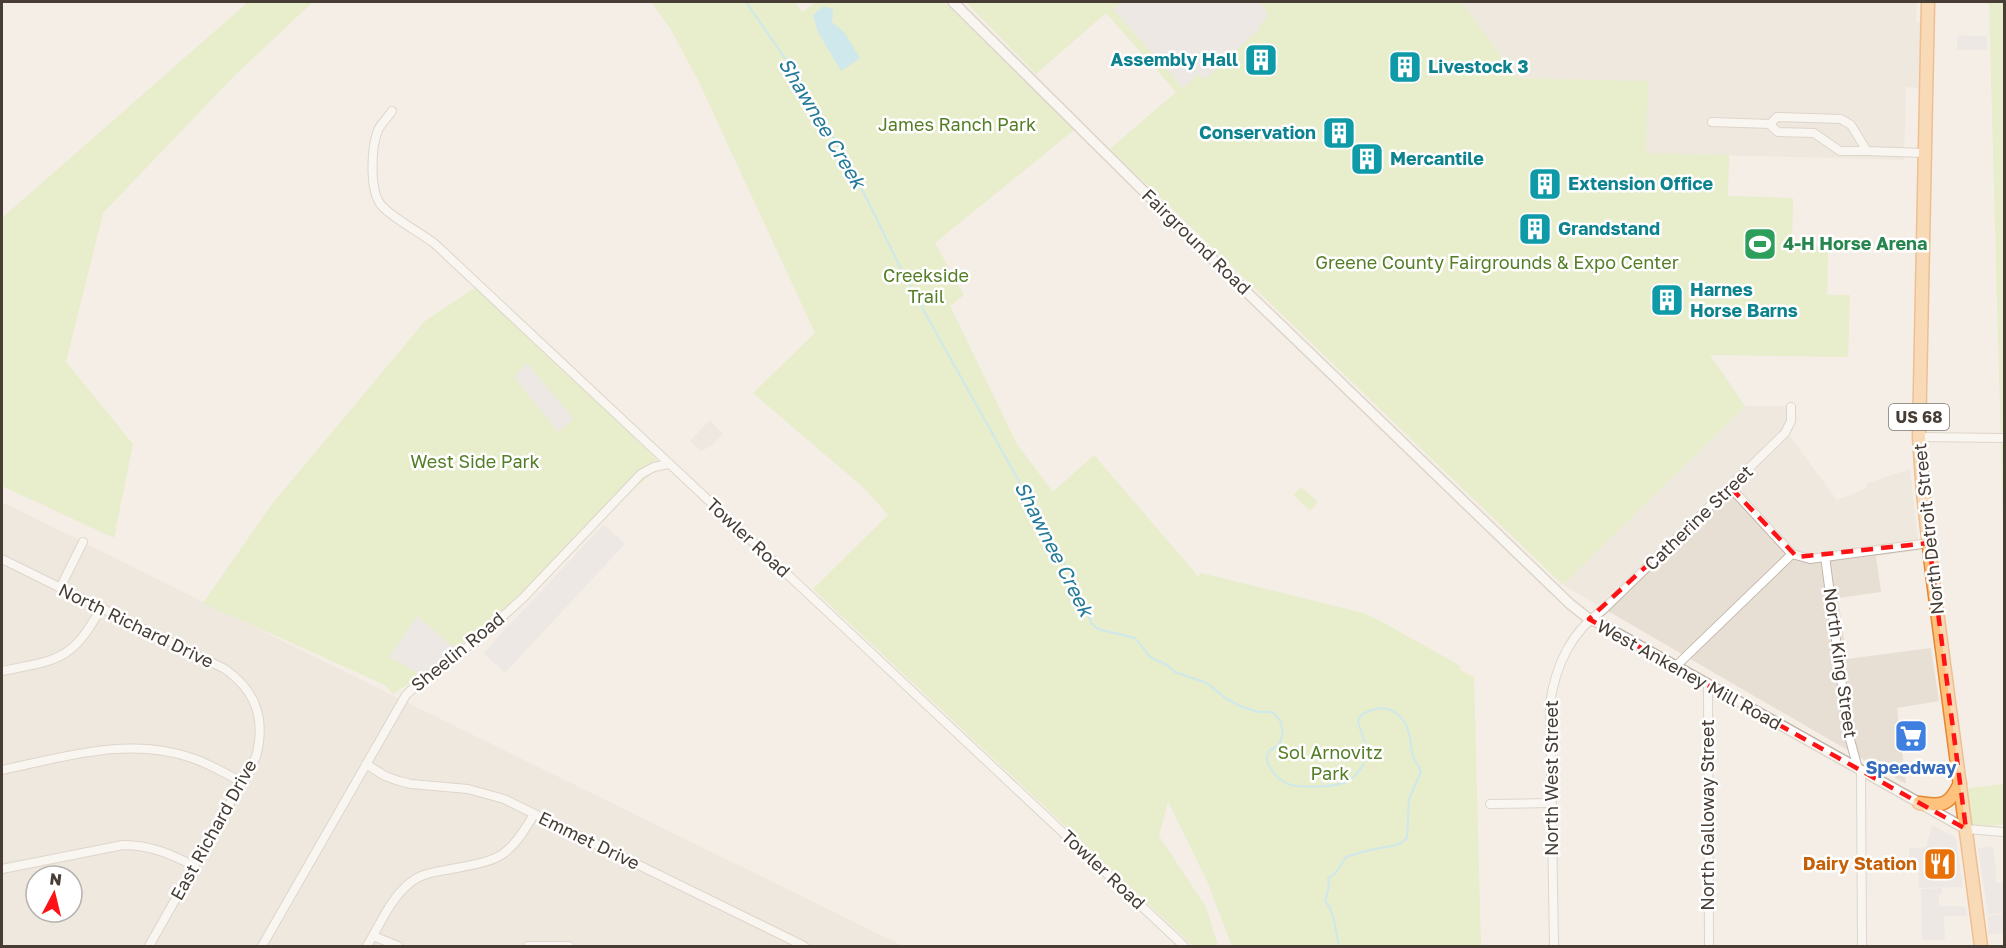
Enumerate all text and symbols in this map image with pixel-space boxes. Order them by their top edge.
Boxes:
building icon: Assembly Hall [1243,42,1279,78]
place label: Assembly Hall [1111,48,1238,70]
building icon: Livestock 3 [1387,49,1423,85]
water label: Shawnee Creek [774,53,873,195]
place label: Livestock 3 [1428,55,1529,77]
park label: James Ranch Park [878,113,1036,135]
building icon: Conservation [1321,115,1357,151]
place label: Conservation [1199,121,1316,143]
building icon: Mercantile [1349,141,1385,177]
place label: Mercantile [1390,147,1484,169]
building icon: Extension Office [1527,166,1563,202]
place label: Extension Office [1568,172,1713,194]
street label: Fairground Road [1138,184,1256,299]
building icon: Grandstand [1517,211,1553,247]
place label: Grandstand [1558,217,1660,239]
sports icon: 4-H Horse Arena [1742,226,1778,262]
place label: 4-H Horse Arena [1783,232,1927,254]
park label: Greene County Fairgrounds & Expo Center [1315,251,1679,273]
park label: Creekside Trail [883,264,969,307]
place label: Harnes Horse Barns [1690,278,1798,321]
building icon: Harnes Horse Barns [1649,282,1685,318]
road number: US 68 [1889,404,1949,430]
street label: North Detroit Street [1908,442,1948,616]
park label: West Side Park [410,450,540,472]
street label: Catherine Street [1640,460,1757,575]
water label: Shawnee Creek [1010,477,1101,623]
street label: Towler Road [702,493,795,582]
street label: North Richard Drive [55,578,218,672]
street label: North King Street [1820,586,1862,740]
street label: Sheelin Road [406,607,508,696]
street label: West Ankeney Mill Road [1593,614,1786,734]
street label: North West Street [1540,700,1562,856]
supermarket icon: Speedway [1893,718,1929,754]
street label: North Galloway Street [1696,719,1718,911]
park label: Sol Arnovitz Park [1278,741,1382,784]
street label: East Richard Drive [165,755,261,904]
place label: Speedway [1866,756,1957,778]
street label: Emmet Drive [535,806,644,874]
street label: Towler Road [1057,825,1150,914]
restaurant icon: Dairy Station [1922,846,1958,882]
place label: Dairy Station [1803,852,1917,874]
north arrow [24,864,84,924]
text: N [49,868,63,890]

